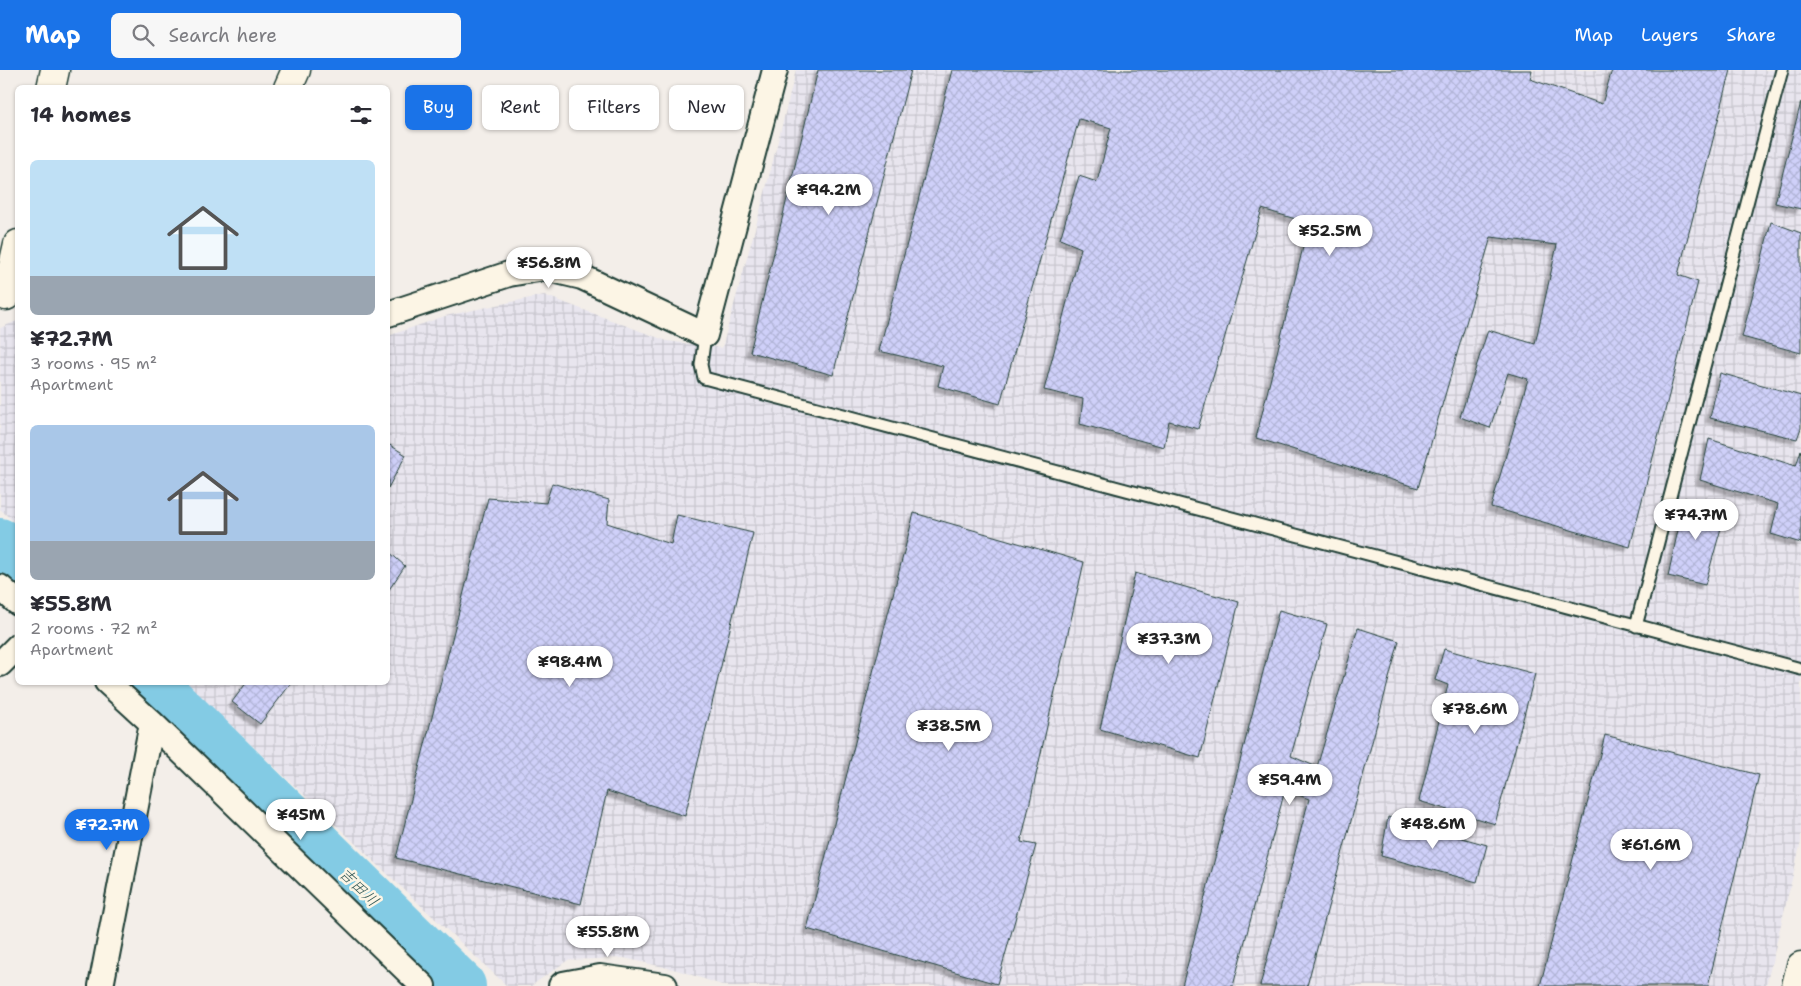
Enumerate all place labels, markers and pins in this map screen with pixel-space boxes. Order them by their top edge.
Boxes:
pin: ¥94.2M [788,174,870,216]
pin: ¥52.5M [1289,214,1371,257]
pin: ¥56.8M [508,246,590,289]
pin: ¥74.7M [1655,498,1737,541]
pin: ¥37.3M [1128,622,1210,665]
pin: ¥98.4M [529,646,611,688]
pin: ¥78.6M [1434,692,1516,735]
pin: ¥38.5M [908,710,990,752]
pin: ¥59.4M [1249,764,1331,806]
pin: ¥45M [271,798,331,841]
pin: ¥72.7M [66,808,148,851]
pin: ¥48.6M [1392,808,1474,850]
pin: ¥61.6M [1610,828,1692,871]
pin: ¥55.8M [567,916,649,958]

